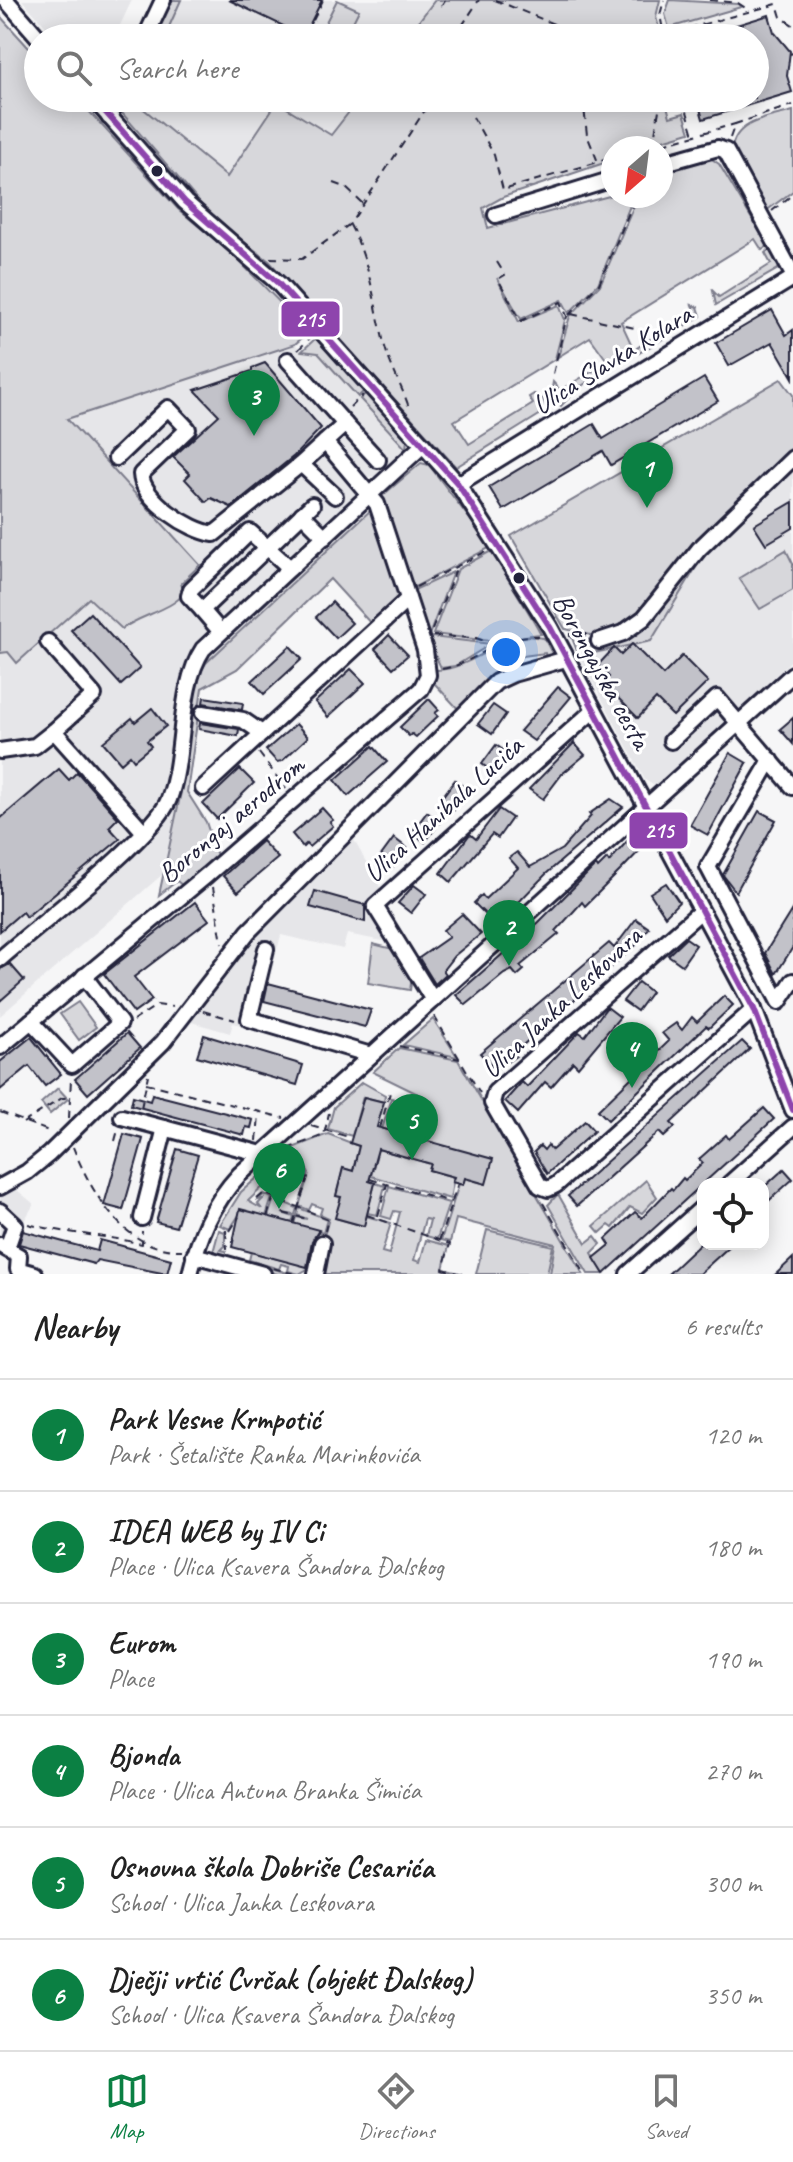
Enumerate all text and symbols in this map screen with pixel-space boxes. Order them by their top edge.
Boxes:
search box [24,24,769,112]
icon: search [52,46,96,90]
text: Search here [116,49,238,87]
north arrow [601,136,673,208]
unlabelled marker [149,163,165,179]
street label: Ulica Slavka Kolara [526,295,700,422]
line badge: 215 [280,300,341,338]
text: 215 [295,306,327,334]
pin: 3 [228,370,280,436]
pin: 1 [621,442,673,508]
unlabelled marker [511,570,527,586]
street label: Borongajska cesta [545,587,660,757]
your location [486,632,526,672]
street label: Ulica Hanibala Lucića [356,727,531,890]
street label: Borongaj aerodrom [151,746,313,890]
line badge: 215 [628,811,689,850]
text: 215 [644,817,676,845]
pin: 2 [483,900,535,966]
street label: Ulica Janka Leskovara [473,917,650,1085]
pin: 4 [606,1022,658,1088]
pin: 5 [386,1094,438,1160]
pin: 6 [253,1143,305,1209]
map controls [697,1178,769,1250]
button: locate [697,1178,769,1250]
text: Nearby [32,1305,118,1348]
text: 6 results [685,1310,761,1343]
text: Park Vesne Krmpotić [108,1400,321,1438]
text: 1 [52,1419,64,1452]
text: 120 m [705,1419,761,1452]
text: Park · Šetalište Ranka Marinkovića [108,1438,420,1471]
text: IDEA WEB by IV Ci [108,1512,323,1550]
text: 2 [52,1531,64,1564]
text: 180 m [705,1531,761,1564]
text: Place · Ulica Ksavera Šandora Đalskog [108,1550,444,1583]
text: Eurom [108,1624,175,1662]
text: 3 [52,1643,64,1676]
text: 190 m [705,1643,761,1676]
text: Place [108,1662,154,1695]
text: Bjonda [108,1736,179,1774]
text: 4 [52,1755,64,1788]
text: 270 m [705,1755,761,1788]
text: Place · Ulica Antuna Branka Šimića [108,1774,421,1807]
text: Osnovna škola Dobriše Cesarića [108,1848,434,1886]
text: 5 [52,1867,64,1900]
text: 300 m [705,1867,761,1900]
text: School · Ulica Janka Leskovara [108,1886,374,1919]
text: Dječji vrtić Cvrčak (objekt Đalskog) [108,1960,472,1998]
text: 6 [52,1979,64,2012]
text: 350 m [705,1979,761,2012]
text: School · Ulica Ksavera Šandora Đalskog [108,1998,454,2031]
tab: Map [105,2069,149,2145]
tab: Directions [358,2069,435,2145]
tab: Saved [644,2069,688,2145]

